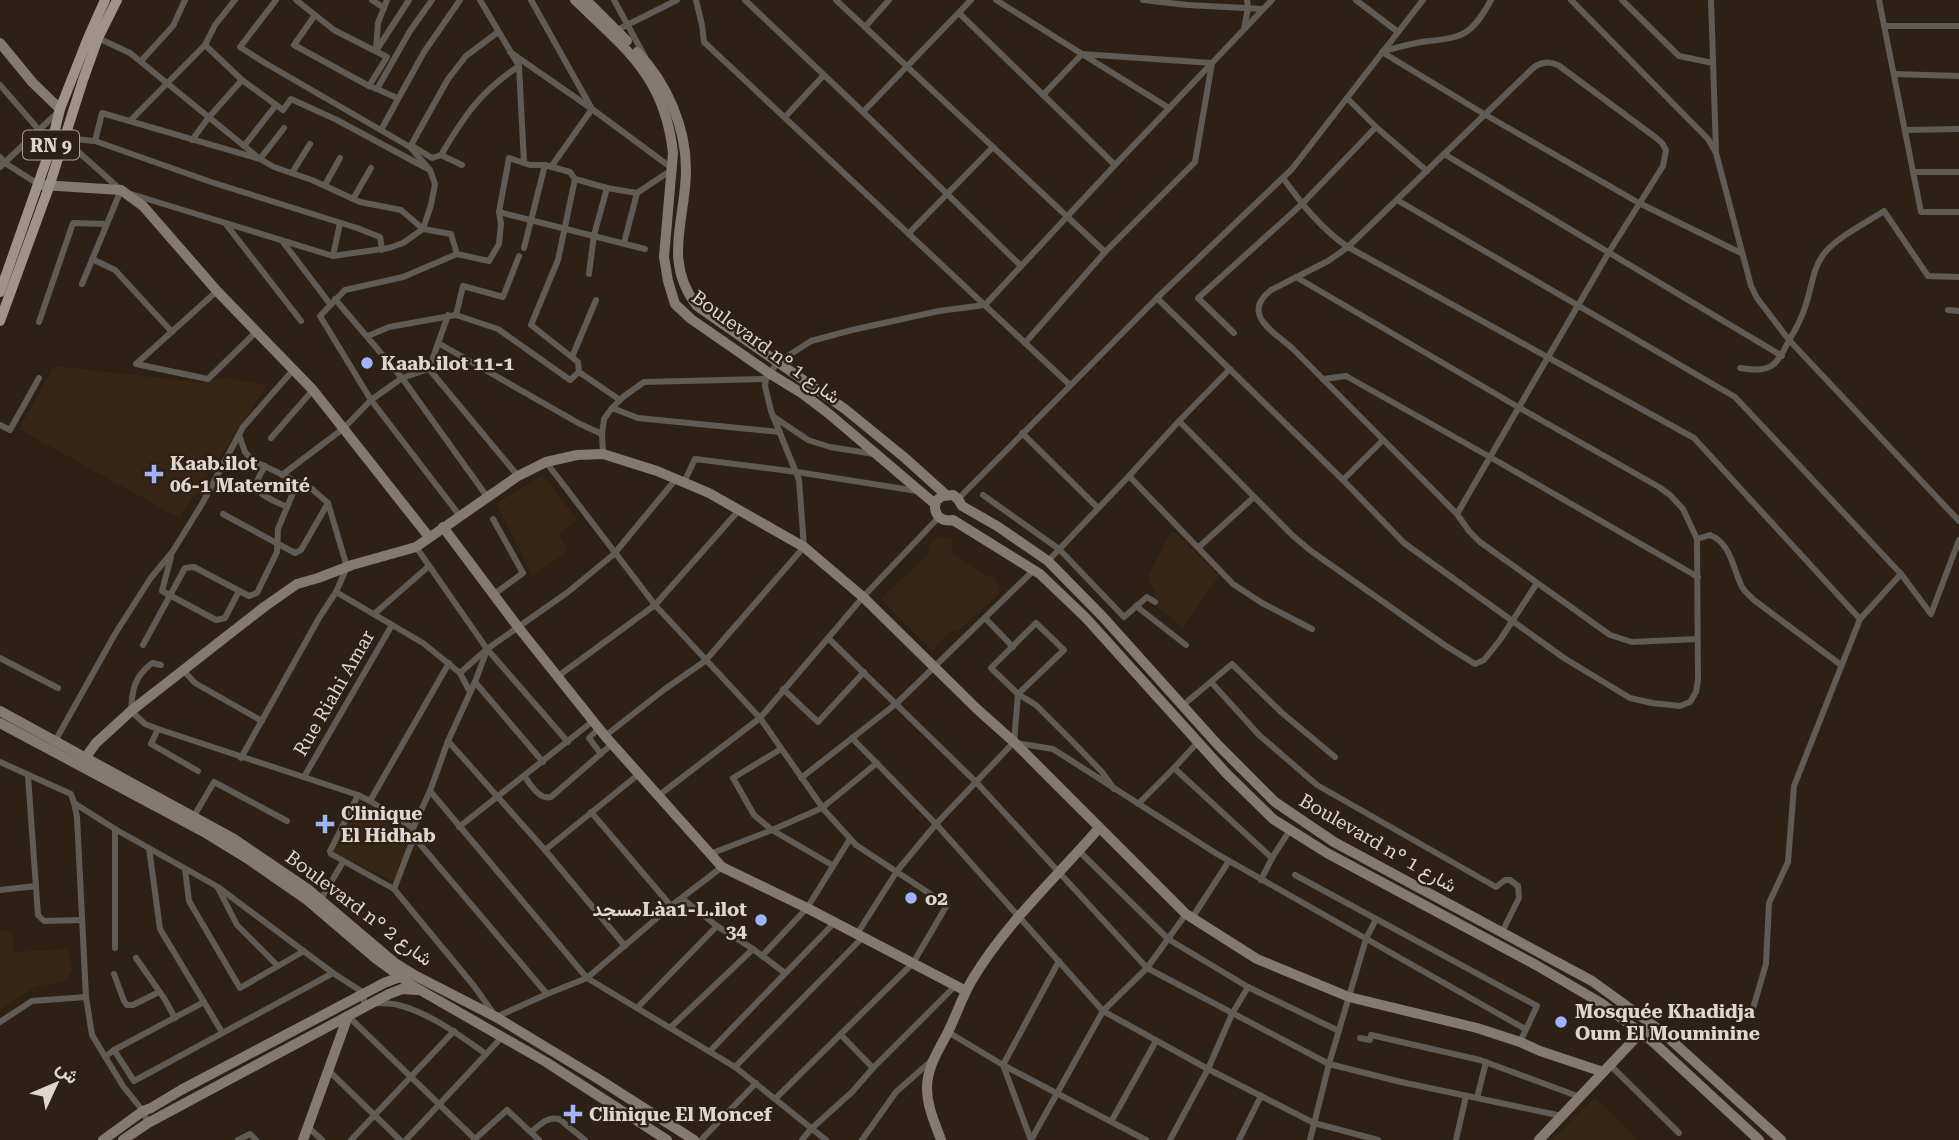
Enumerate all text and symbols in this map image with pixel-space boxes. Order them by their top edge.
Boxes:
road number: RN 9 [23,130,79,160]
street label: Boulevard n° شارع 1 [687,285,845,409]
place label: Kaab.ilot 11-1 [381,352,514,375]
marker: Kaab.ilot 11-1 [359,355,375,371]
place label: Kaab.ilot 06-1 Maternité [170,452,310,497]
marker: Kaab.ilot 06-1 Maternité [144,464,164,484]
street label: Rue Riahi Amar [289,626,379,760]
street label: Boulevard n° شارع 1 [1295,789,1461,898]
place label: Clinique El Hidhab [341,802,436,847]
marker: Clinique El Hidhab [315,814,335,834]
street label: Boulevard n° شارع 2 [280,845,437,972]
place label: o2 [925,887,948,910]
marker: o2 [903,890,919,906]
place label: مسجدLàa1-L.ilot 34 [593,898,747,943]
marker: مسجدLàa1-L.ilot 34 [753,912,769,928]
place label: Mosquée Khadidja Oum El Mouminine [1575,1000,1760,1045]
marker: Mosquée Khadidja Oum El Mouminine [1553,1014,1569,1030]
north arrow [21,1049,91,1119]
text: ش [52,1056,84,1089]
place label: Clinique El Moncef [589,1103,773,1126]
marker: Clinique El Moncef [563,1104,583,1124]

